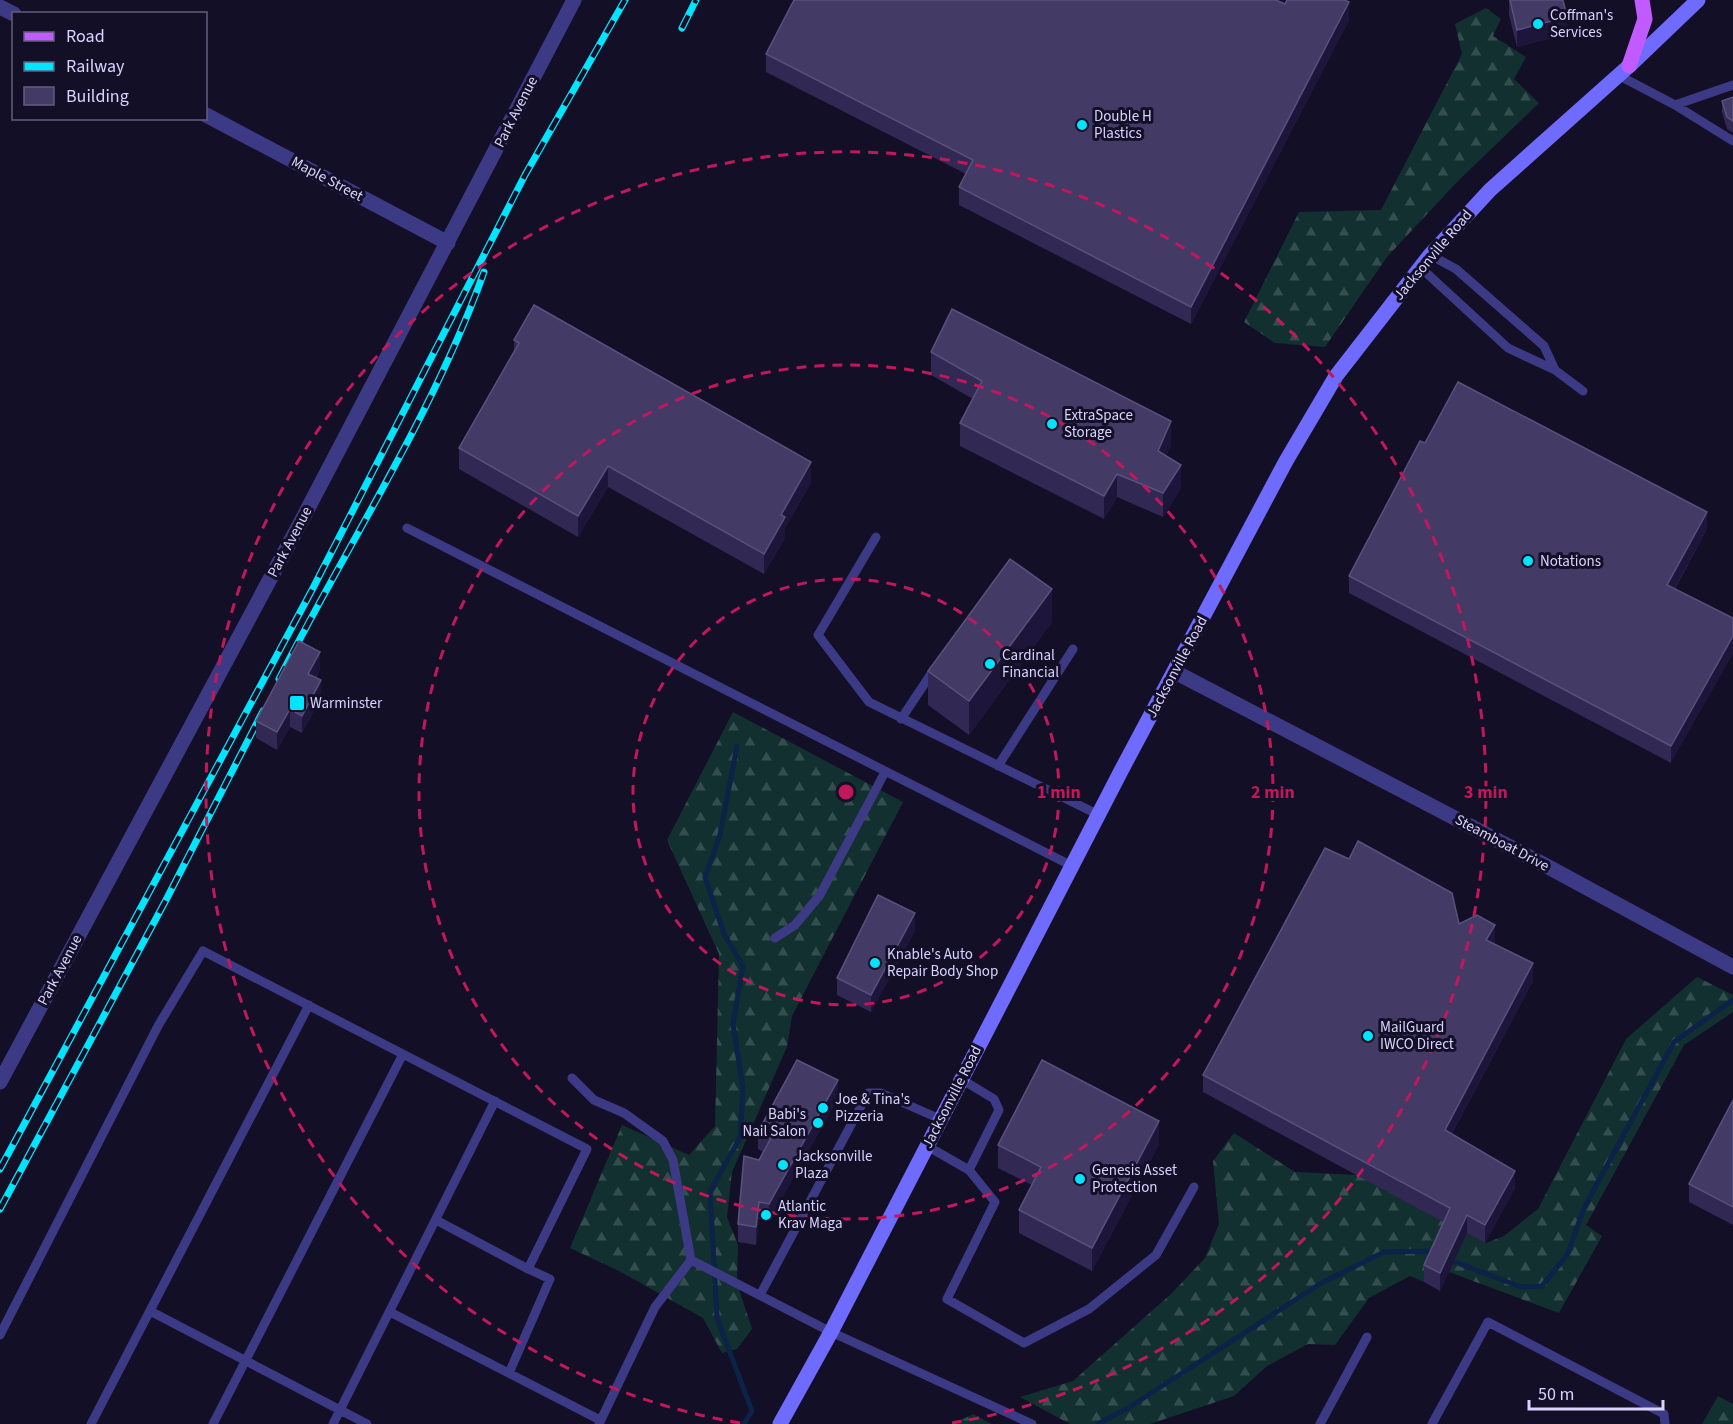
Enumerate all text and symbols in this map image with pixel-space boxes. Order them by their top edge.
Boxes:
place label: Coffman's Services [1550,5,1613,43]
legend [12,12,207,120]
marker: Coffman's Services [1531,17,1545,31]
text: Road [66,24,105,49]
text: Railway [66,54,125,79]
street label: Park Avenue [489,73,543,151]
text: Building [66,84,129,109]
place label: Double H Plastics [1094,106,1152,144]
marker: Double H Plastics [1075,118,1089,132]
street label: Maple Street [287,151,367,207]
street label: Jacksonville Road [1389,205,1477,305]
place label: ExtraSpace Storage [1064,405,1133,443]
marker: ExtraSpace Storage [1045,417,1059,431]
street label: Park Avenue [263,503,317,581]
place label: Notations [1540,551,1601,572]
marker: Notations [1521,554,1535,568]
street label: Jacksonville Road [1141,612,1213,722]
place label: Cardinal Financial [1002,645,1059,683]
marker: Cardinal Financial [983,657,997,671]
place label: Warminster [310,693,383,714]
marker: Warminster [288,694,306,712]
text: 1 min [1037,780,1081,805]
text: 2 min [1251,780,1295,805]
text: 3 min [1464,780,1508,805]
centre of rings [836,782,856,802]
street label: Steamboat Drive [1451,809,1553,877]
street label: Park Avenue [33,931,87,1009]
place label: Knable's Auto Repair Body Shop [887,944,998,982]
marker: Knable's Auto Repair Body Shop [868,956,882,970]
place label: MailGuard IWCO Direct [1380,1017,1454,1055]
marker: MailGuard IWCO Direct [1361,1029,1375,1043]
street label: Jacksonville Road [917,1042,987,1152]
place label: Joe & Tina's Pizzeria [835,1089,910,1127]
marker: Joe & Tina's Pizzeria [816,1101,830,1115]
place label: Babi's Nail Salon [742,1104,806,1142]
marker: Babi's Nail Salon [811,1116,825,1130]
place label: Jacksonville Plaza [795,1146,872,1184]
marker: Jacksonville Plaza [776,1158,790,1172]
place label: Genesis Asset Protection [1092,1160,1177,1198]
marker: Genesis Asset Protection [1073,1172,1087,1186]
place label: Atlantic Krav Maga [778,1196,842,1234]
marker: Atlantic Krav Maga [759,1208,773,1222]
scale bar [1529,1373,1662,1411]
text: 50 m [1538,1382,1574,1407]

